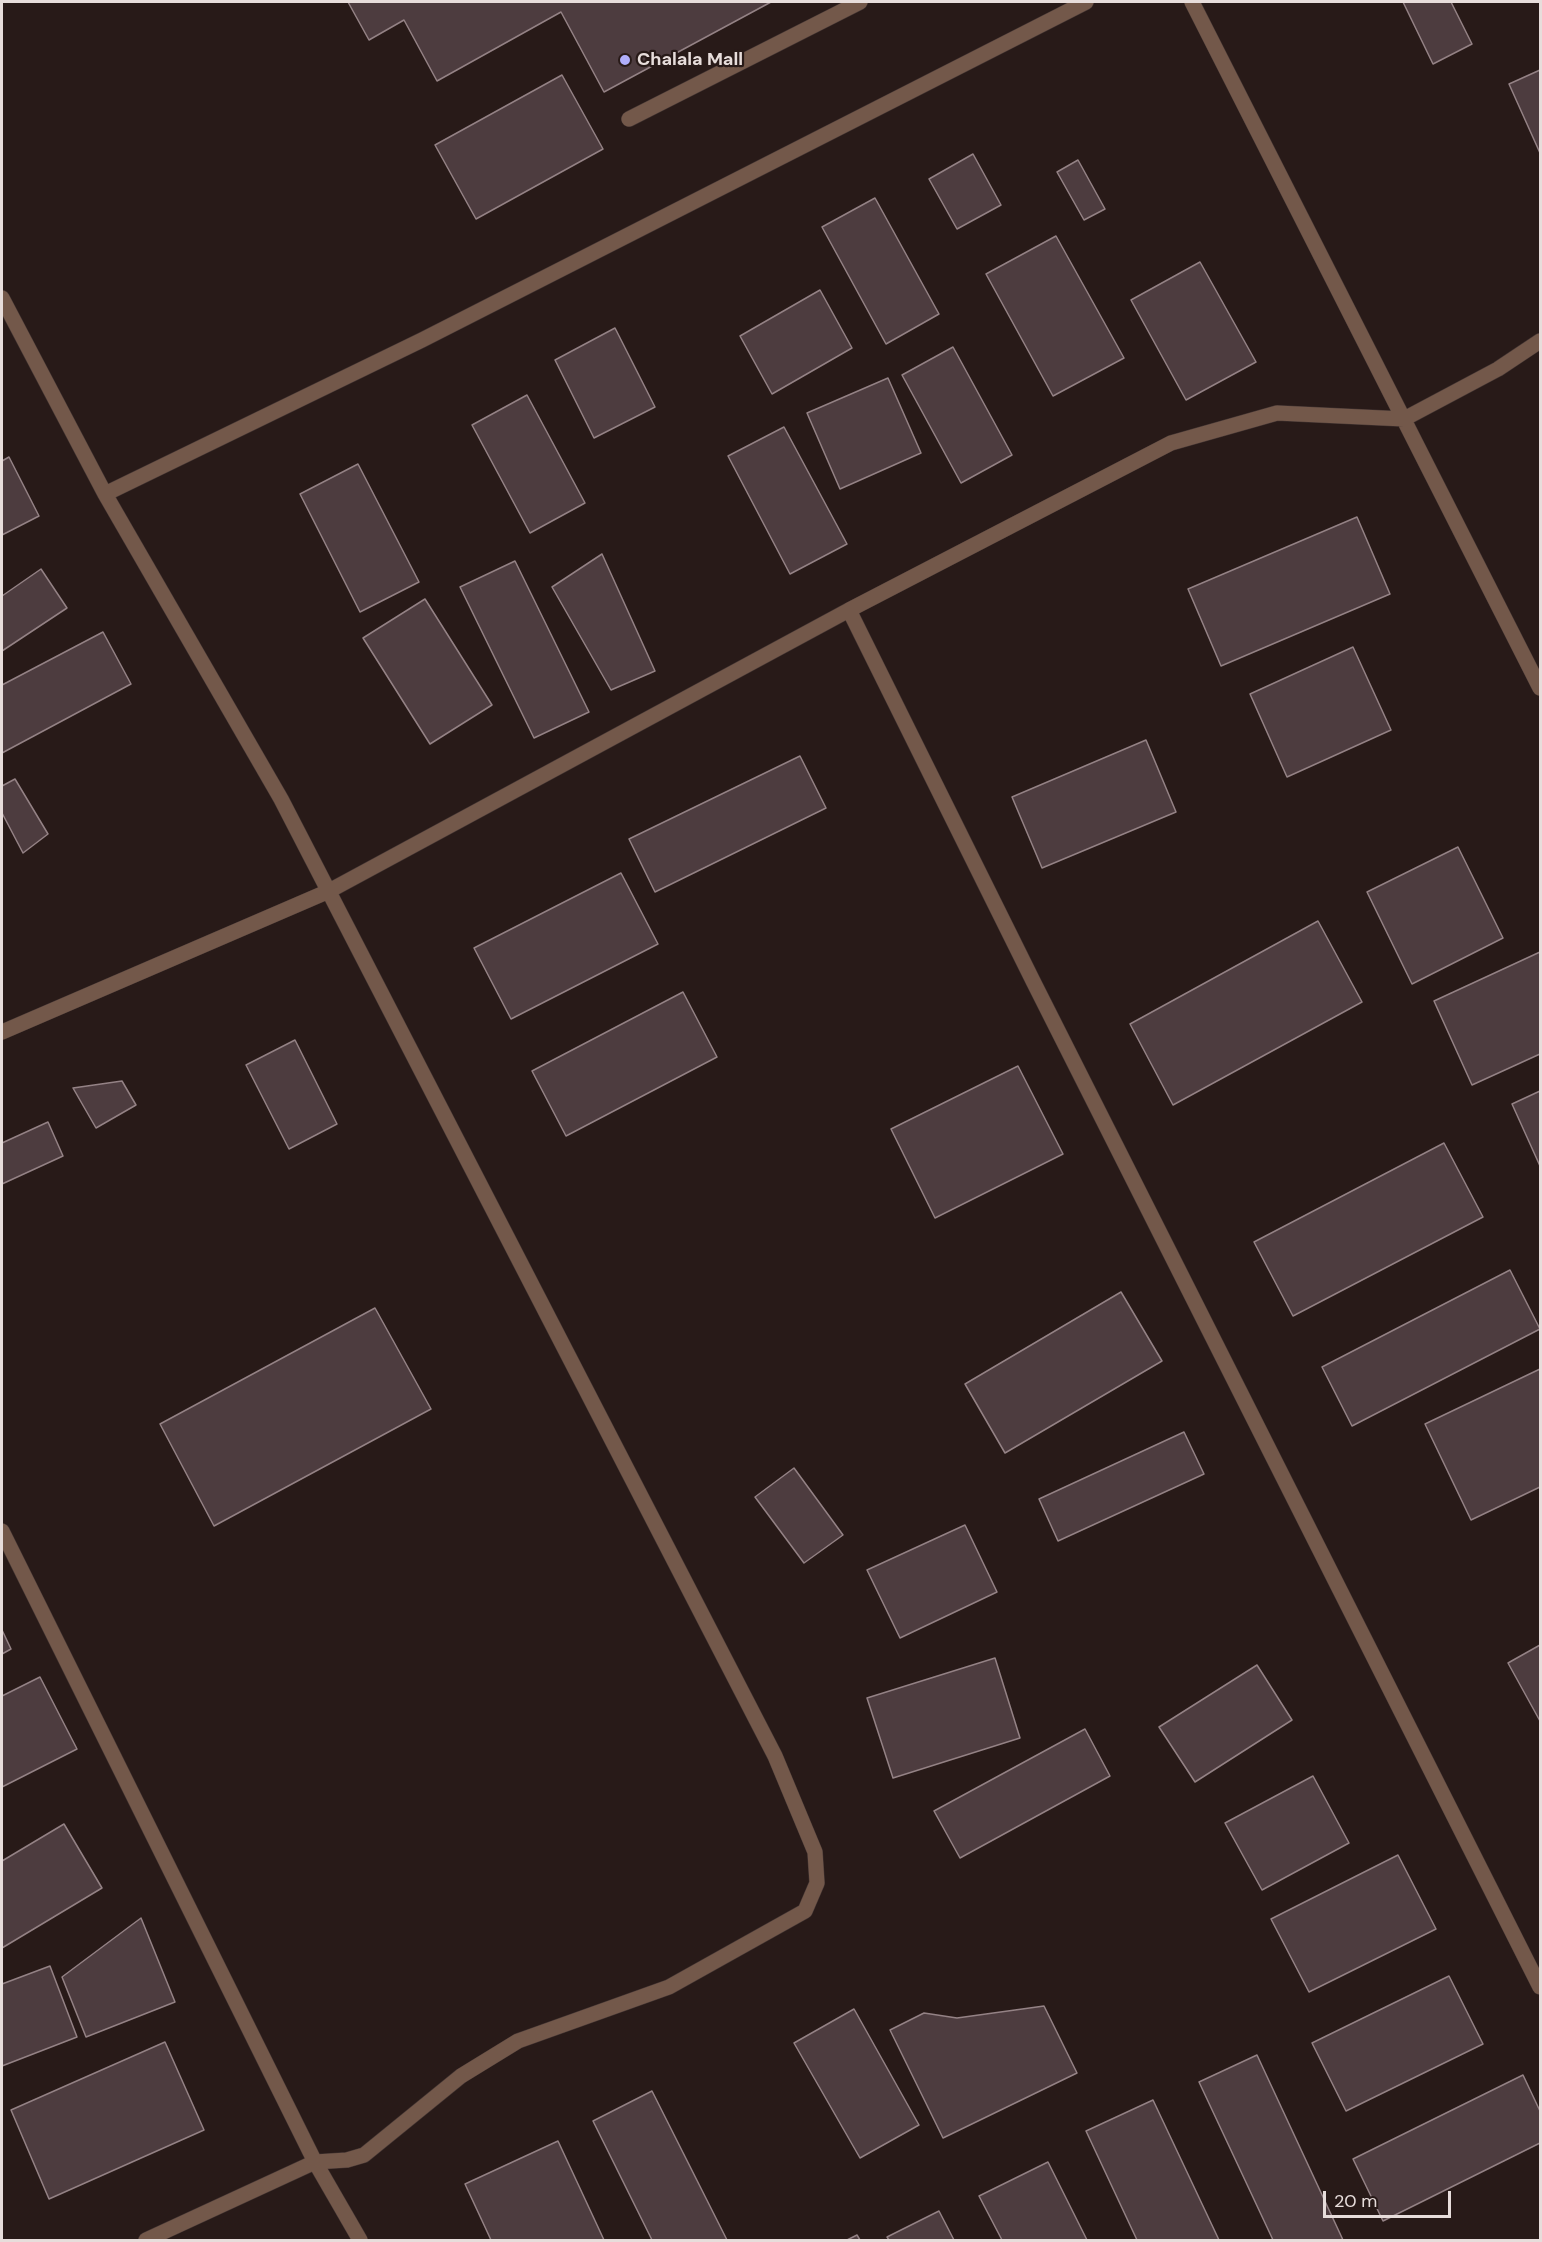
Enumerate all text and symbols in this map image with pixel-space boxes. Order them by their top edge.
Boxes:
place label: Chalala Mall [637,49,743,71]
marker: Chalala Mall [618,53,632,67]
scale bar [1326,2179,1454,2217]
text: 20 m [1334,2189,1377,2213]

